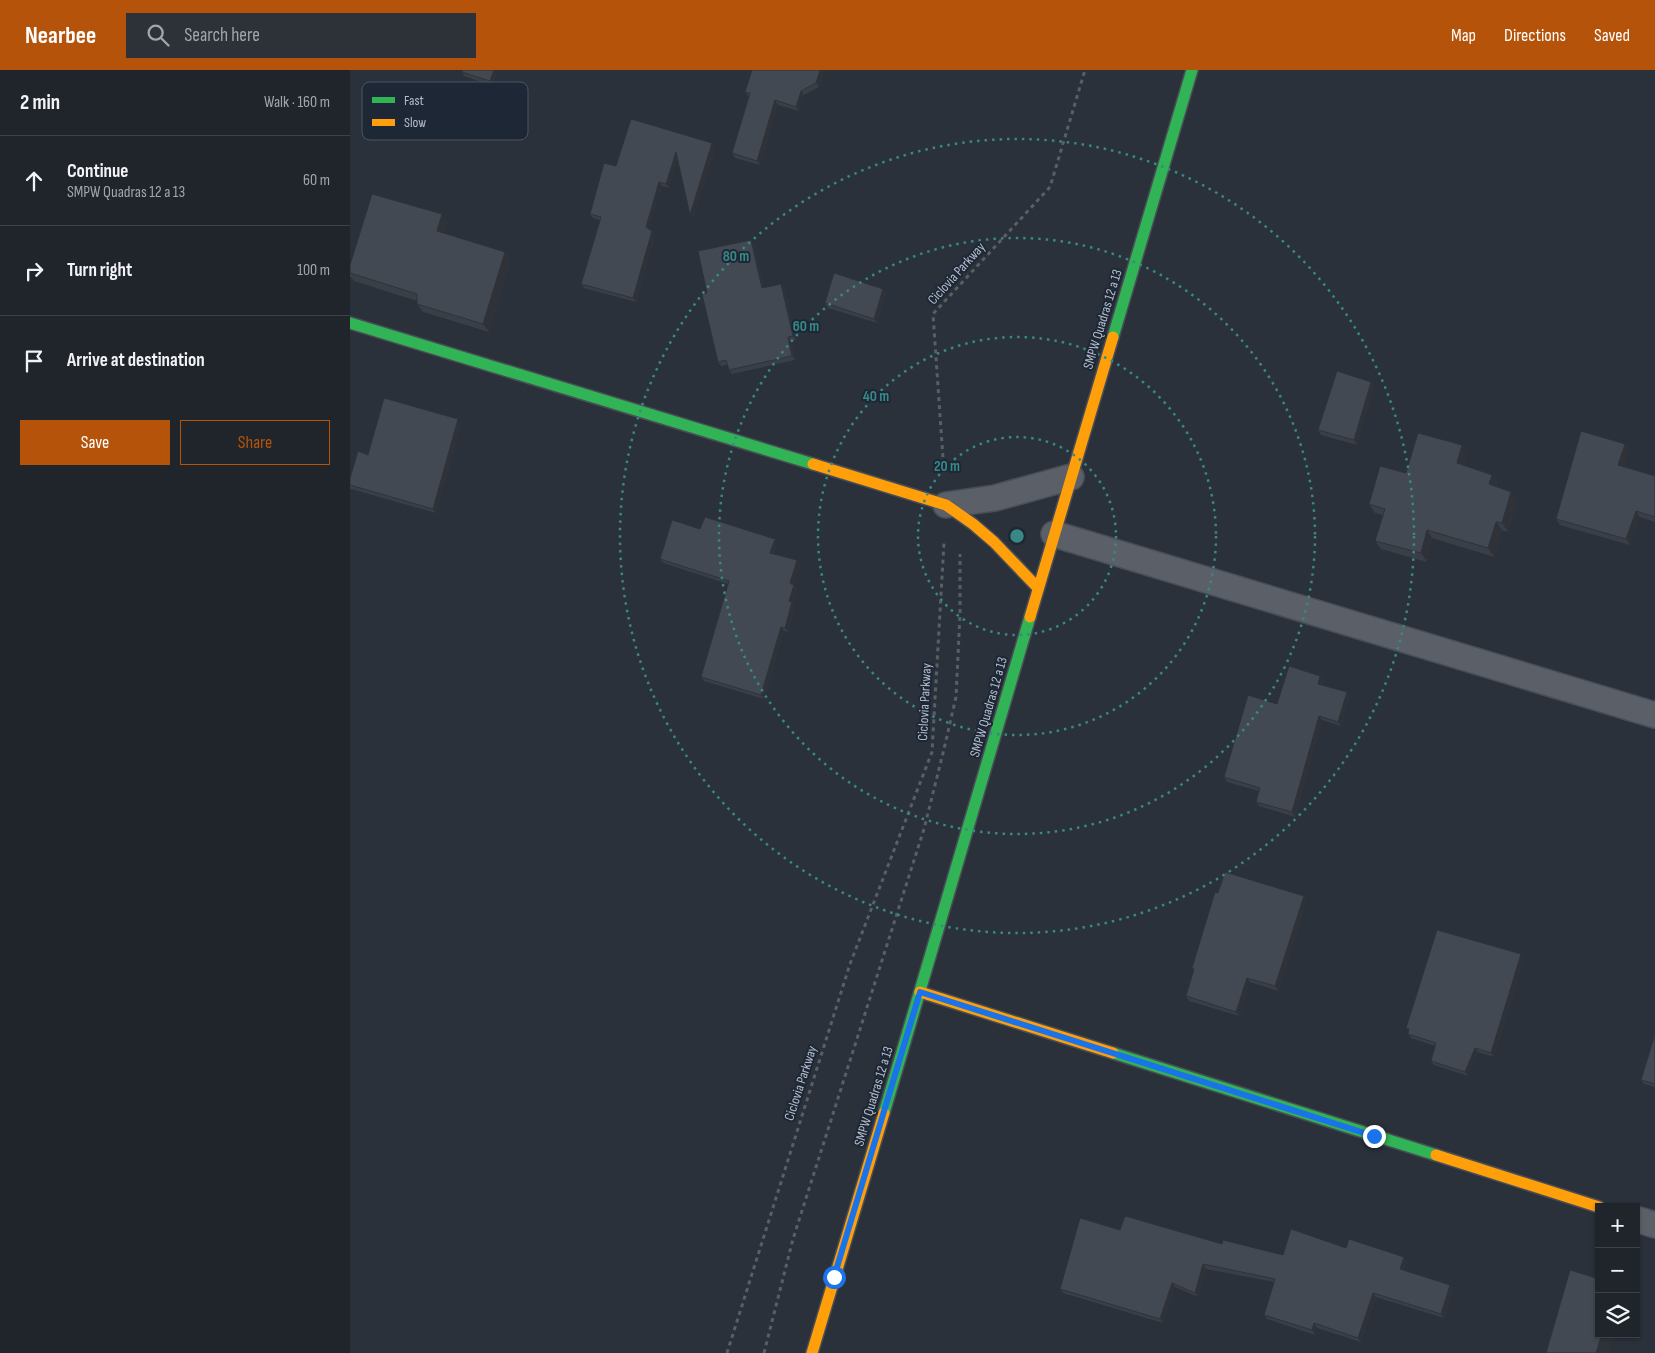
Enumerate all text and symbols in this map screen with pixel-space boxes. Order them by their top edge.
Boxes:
search box [126,13,476,58]
text: Nearbee [25,21,96,50]
icon: search [144,21,172,49]
text: Search here [184,24,260,47]
text: Map [1451,25,1476,46]
text: Directions [1504,25,1566,46]
text: Saved [1594,25,1630,46]
legend [362,82,528,140]
text: 2 min [20,90,60,115]
text: Fast [404,92,424,109]
text: Walk · 160 m [264,93,330,112]
text: Slow [404,114,426,131]
text: Continue [67,160,128,183]
icon: ahead [20,167,48,195]
text: 60 m [303,171,330,190]
text: SMPW Quadras 12 a 13 [67,183,185,202]
street label: Ciclovia Parkway [924,238,989,308]
text: 80 m [723,247,749,266]
icon: right [20,257,48,285]
text: Turn right [67,259,132,282]
text: 100 m [297,261,330,280]
street label: SMPW Quadras 12 a 13 [1079,267,1126,371]
text: 60 m [793,317,819,336]
icon: arrive [20,347,48,375]
text: Arrive at destination [67,349,205,372]
text: 40 m [863,387,889,406]
button: Save [20,420,170,465]
button: Share [180,420,330,465]
text: 20 m [934,457,960,476]
centre of rings [1008,527,1026,545]
street label: SMPW Quadras 12 a 13 [966,655,1011,759]
street label: Ciclovia Parkway [914,662,935,741]
street label: Ciclovia Parkway [780,1043,821,1123]
street label: SMPW Quadras 12 a 13 [850,1044,897,1148]
route end [1363,1125,1386,1148]
map controls [1595,1203,1640,1338]
button: + [1595,1203,1640,1248]
button: − [1595,1248,1640,1293]
route start [823,1266,846,1289]
button: layers [1595,1293,1640,1338]

